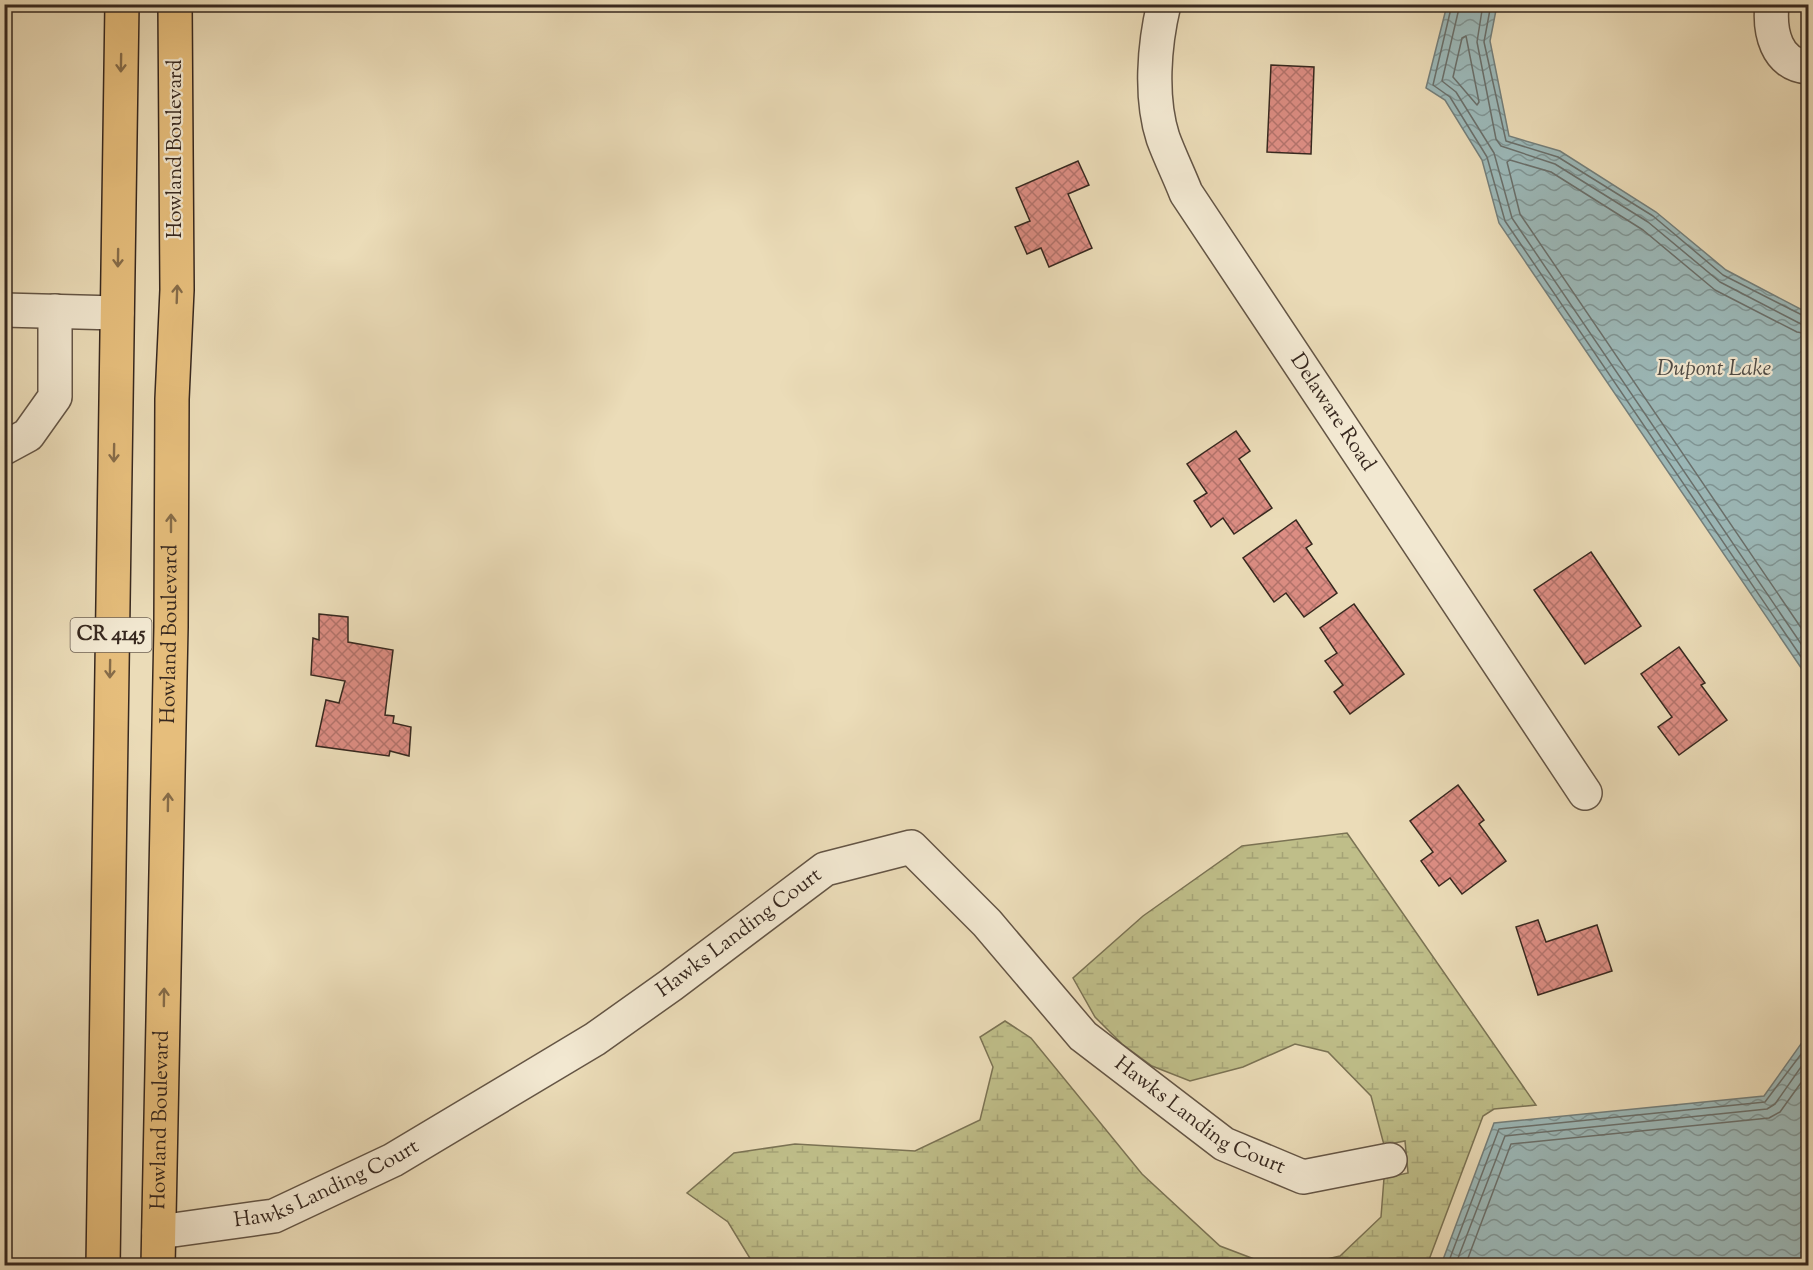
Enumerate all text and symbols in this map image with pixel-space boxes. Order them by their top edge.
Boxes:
one-way arrow [115,52,127,72]
street label: Howland Boulevard [161,59,191,239]
one-way arrow [112,247,124,267]
one-way arrow [171,285,182,305]
street label: Delaware Road [1282,348,1382,478]
water label: Dupont Lake [1657,354,1771,386]
one-way arrow [108,442,120,462]
one-way arrow [165,514,177,534]
street label: Howland Boulevard [154,544,186,724]
road number: CR 4145 [70,618,152,652]
one-way arrow [104,658,116,678]
one-way arrow [162,793,173,813]
street label: Hawks Landing Court [651,861,828,1006]
one-way arrow [158,988,170,1008]
street label: Howland Boulevard [144,1030,178,1210]
street label: Hawks Landing Court [1107,1050,1290,1183]
street label: Hawks Landing Court [232,1133,425,1236]

